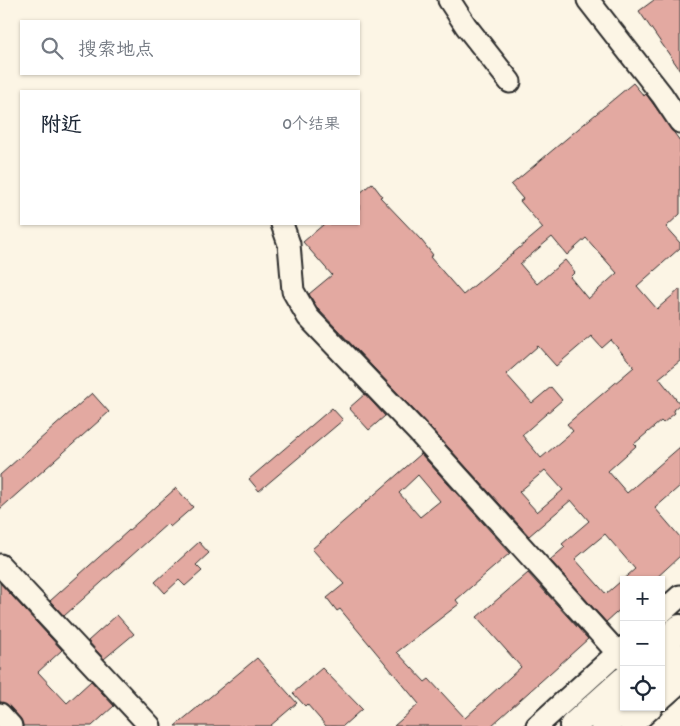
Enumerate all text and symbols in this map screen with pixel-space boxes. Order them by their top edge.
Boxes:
search box [20,20,360,75]
icon: search [38,34,66,62]
text: 搜索地点 [78,37,154,60]
text: 附近 [40,111,82,136]
text: 0个结果 [282,114,340,133]
map controls [620,576,665,711]
button: + [620,576,665,621]
button: − [620,621,665,666]
button: locate [620,666,665,711]

